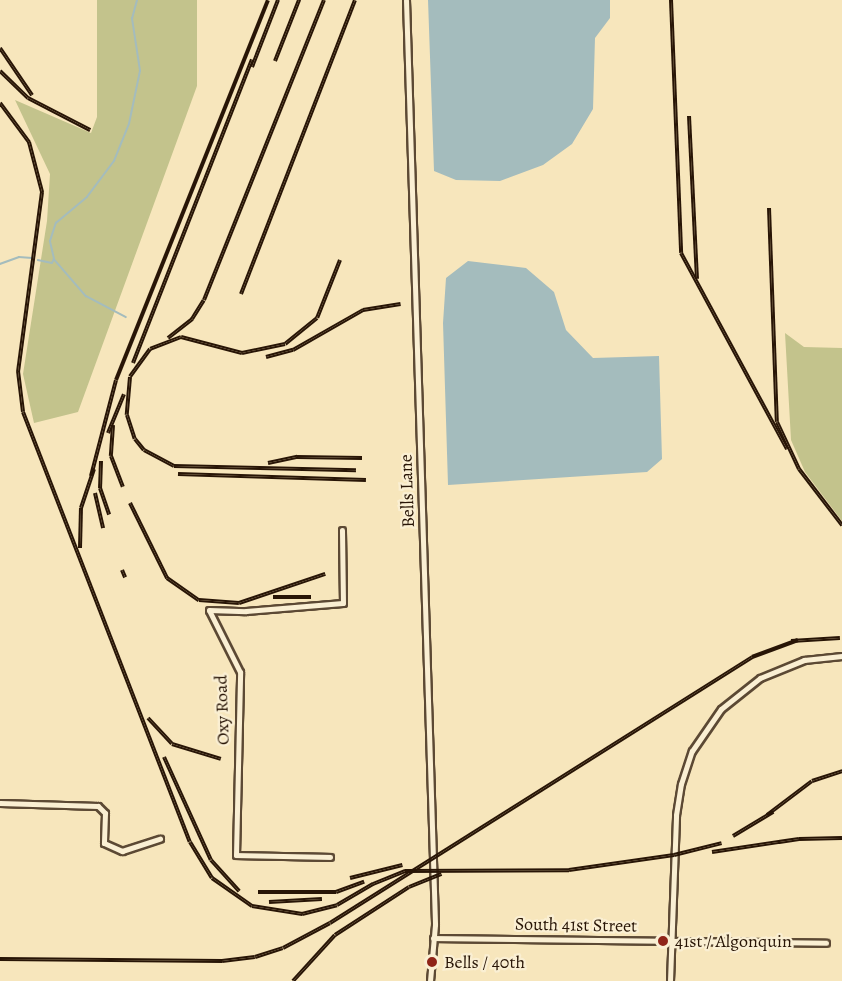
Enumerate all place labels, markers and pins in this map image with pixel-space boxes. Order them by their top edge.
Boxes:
place label: 41st / Algonquin [675,930,792,952]
marker: 41st / Algonquin [656,934,670,948]
place label: Bells / 40th [444,951,525,973]
marker: Bells / 40th [425,955,439,969]

